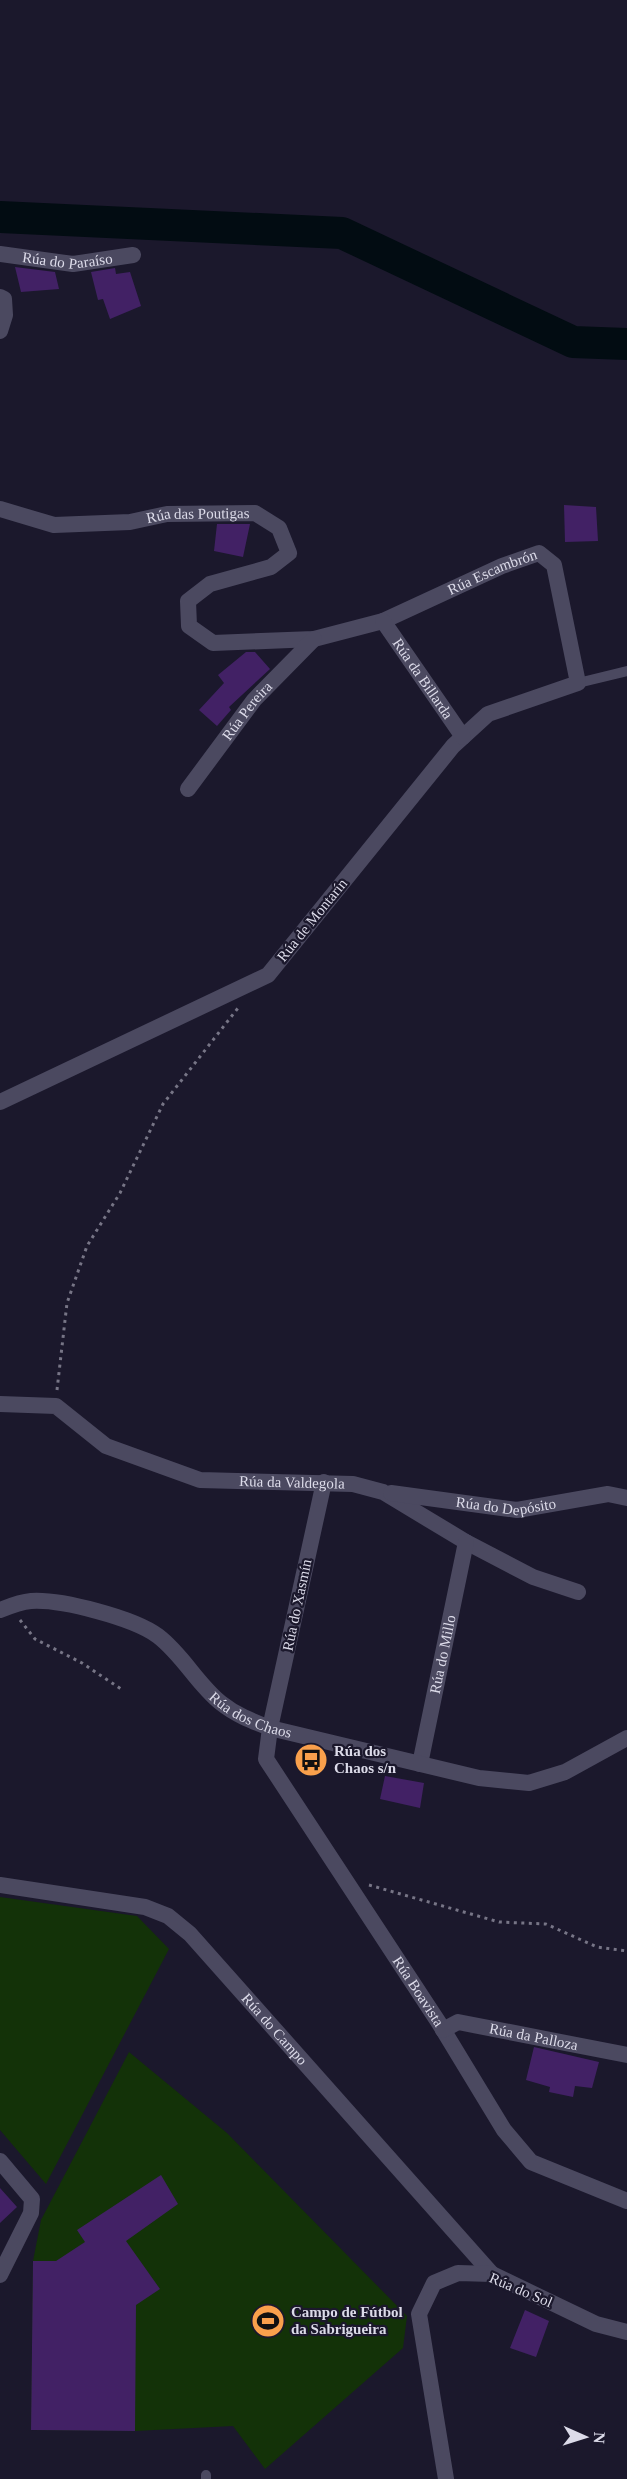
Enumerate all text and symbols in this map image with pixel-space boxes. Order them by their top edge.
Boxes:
street label: Rúa do Paraíso [21,249,114,272]
street label: Rúa das Poutigas [145,505,250,526]
street label: Rúa Escambrón [445,546,539,598]
street label: Rúa da Billarda [389,635,456,722]
street label: Rúa Pereira [219,678,276,743]
street label: Rúa de Montarín [274,875,351,965]
street label: Rúa da Valdegola [239,1473,345,1492]
street label: Rúa do Depósito [455,1494,557,1518]
street label: Rúa do Xasmín [279,1557,315,1652]
street label: Rúa do Millo [427,1614,459,1695]
street label: Rúa dos Chaos [206,1689,293,1741]
bus stop icon: Rúa dos Chaos s/n [293,1742,329,1778]
place label: Rúa dos Chaos s/n [334,1743,397,1776]
street label: Rúa Boavista [390,1953,447,2030]
street label: Rúa do Campo [239,1990,310,2068]
street label: Rúa da Palloza [488,2020,580,2053]
street label: Rúa do Sol [487,2270,555,2310]
sports icon: Campo de Fútbol da Sabrigueira [250,2303,286,2339]
place label: Campo de Fútbol da Sabrigueira [291,2304,403,2337]
north arrow [555,2407,615,2467]
text: N [591,2432,608,2444]

